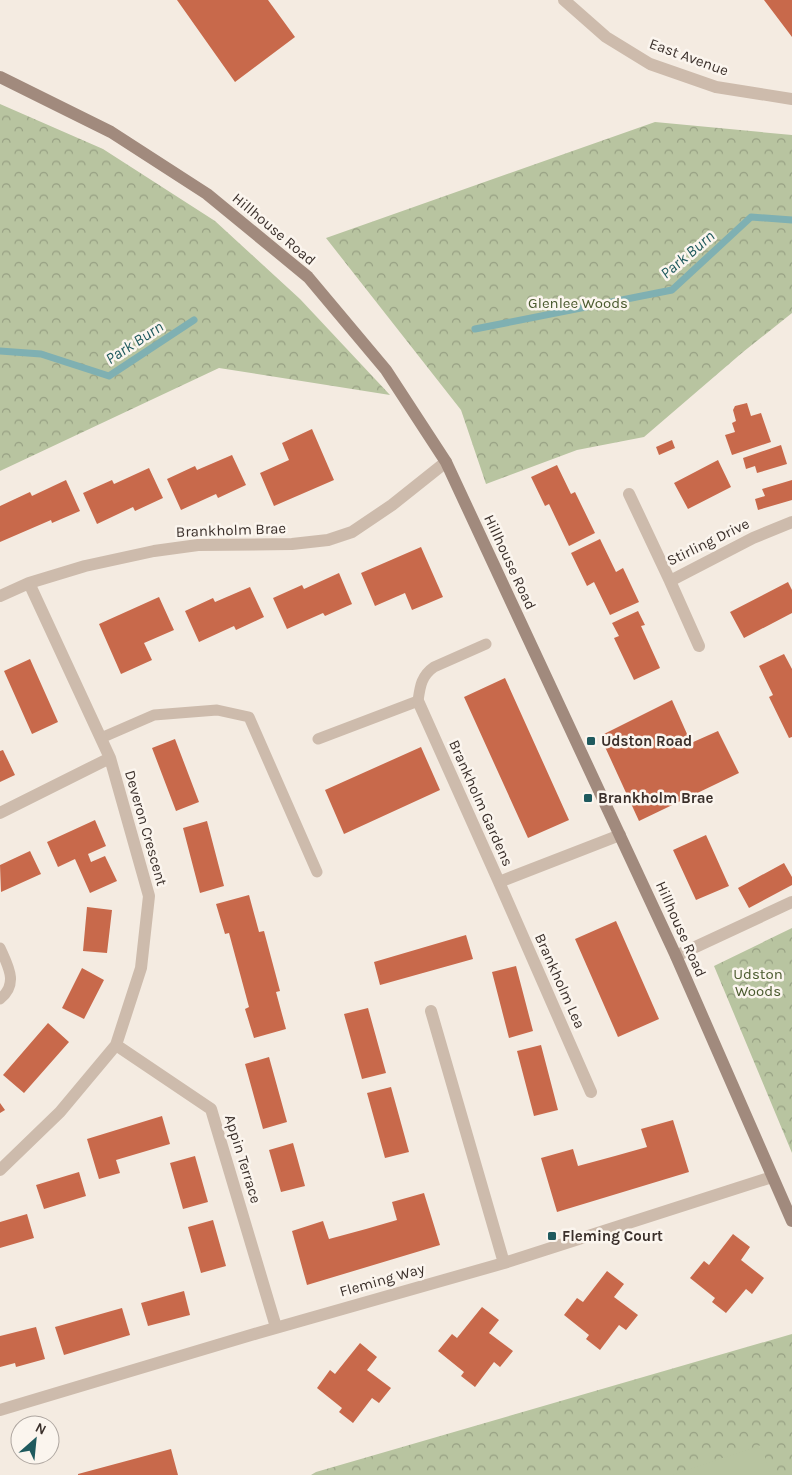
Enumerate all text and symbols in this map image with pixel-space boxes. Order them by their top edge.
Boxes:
street label: East Avenue [647,34,731,80]
street label: Hillhouse Road [229,189,319,269]
water label: Park Burn [656,226,718,283]
park label: Glenlee Woods [528,294,628,312]
water label: Park Burn [102,317,167,368]
street label: Hillhouse Road [480,512,540,612]
street label: Stirling Drive [664,514,752,570]
street label: Brankholm Brae [176,519,286,541]
place label: Udston Road [601,732,692,750]
marker: Udston Road [585,735,597,747]
street label: Brankholm Gardens [445,737,517,869]
street label: Deveron Crescent [121,768,171,888]
place label: Brankholm Brae [598,789,713,807]
marker: Brankholm Brae [582,792,594,804]
street label: Hillhouse Road [652,878,710,980]
street label: Brankholm Lea [531,931,589,1031]
park label: Udston Woods [733,965,783,1000]
street label: Appin Terrace [221,1112,265,1206]
place label: Fleming Court [562,1227,663,1245]
marker: Fleming Court [546,1230,558,1242]
street label: Fleming Way [337,1259,427,1301]
north arrow [10,1415,60,1465]
text: N [32,1419,49,1439]

